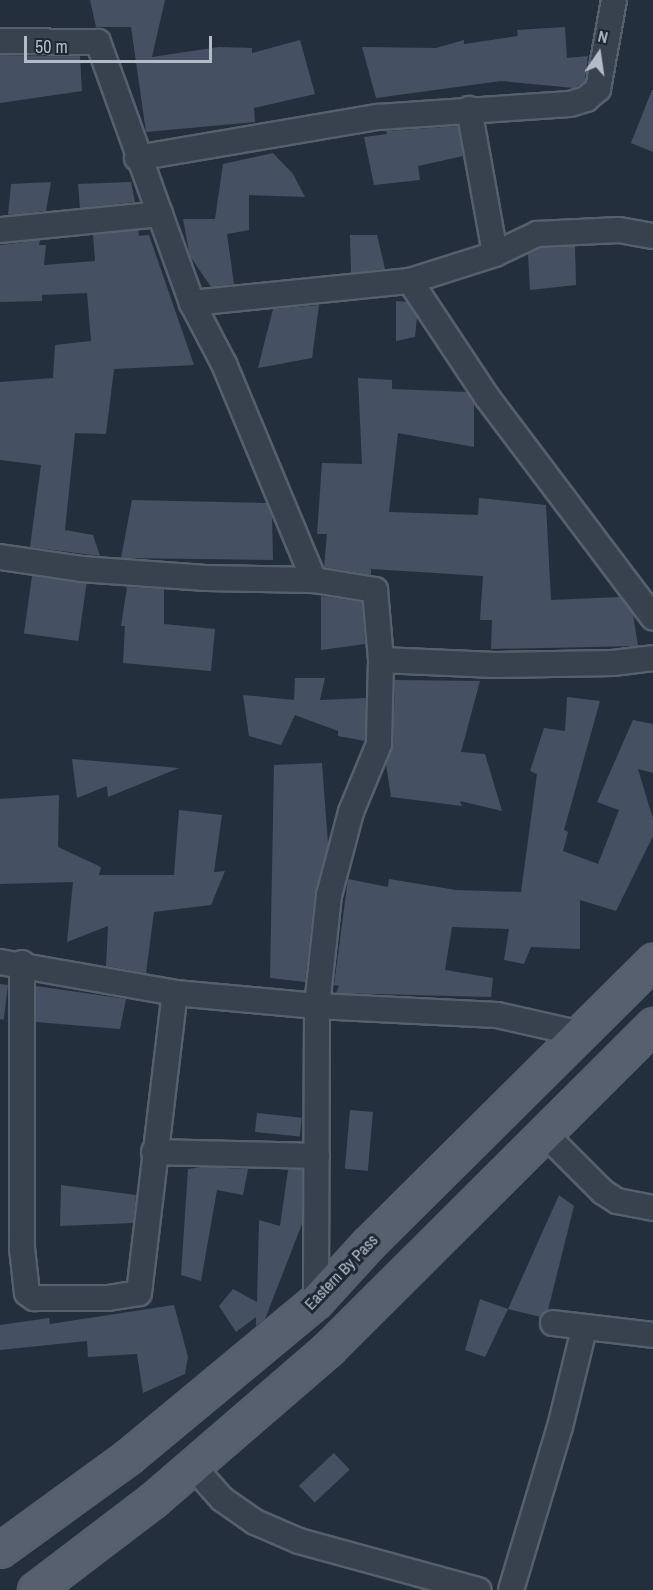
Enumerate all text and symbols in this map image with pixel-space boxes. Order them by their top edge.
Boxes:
scale bar [27,24,214,62]
north arrow [569,24,629,84]
text: N [596,25,610,48]
text: 50 m [35,34,68,59]
street label: Eastern By Pass [300,1230,382,1314]

